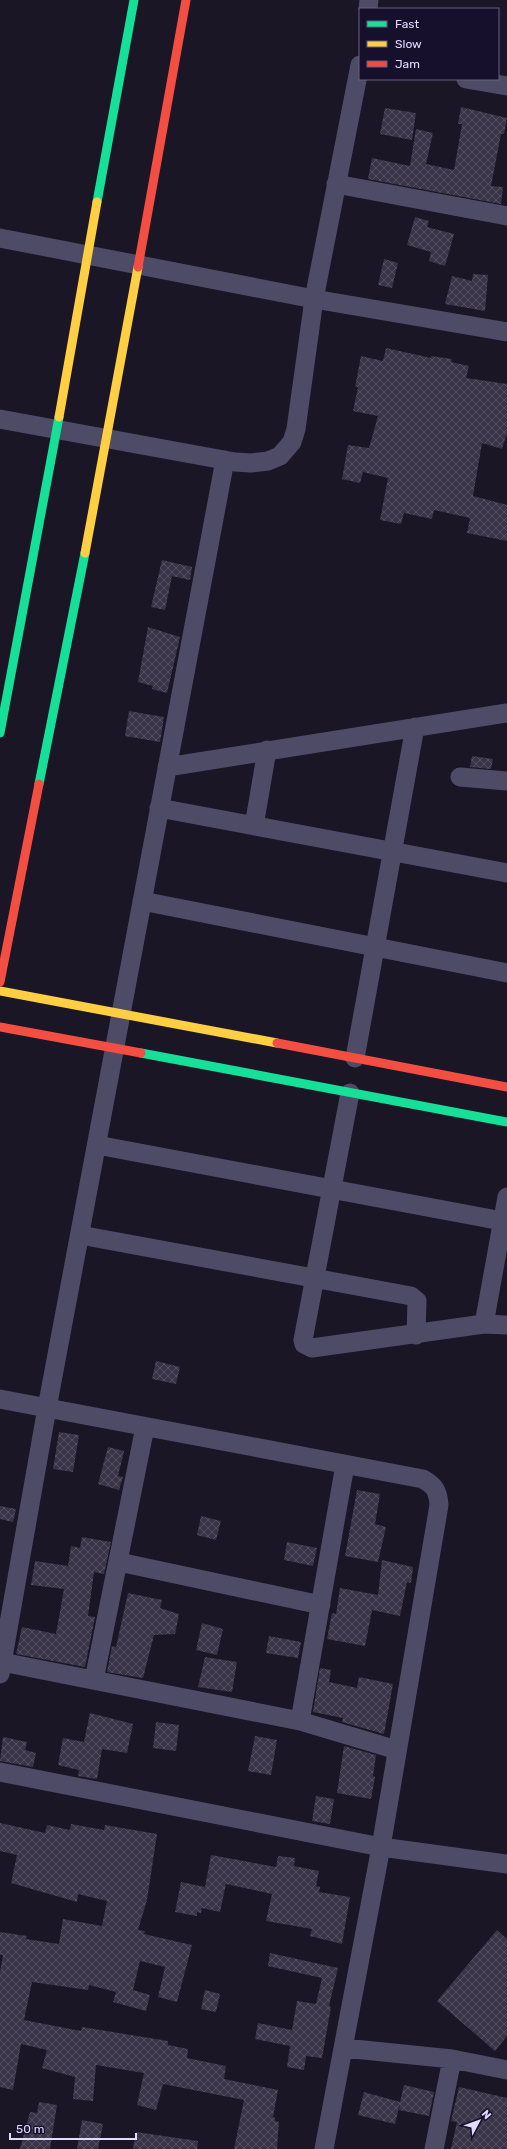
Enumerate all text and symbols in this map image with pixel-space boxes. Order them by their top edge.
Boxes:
legend [359,8,499,80]
text: Fast [395,17,419,31]
text: Slow [395,37,422,51]
text: Jam [395,57,420,71]
north arrow [459,2101,499,2141]
text: N [479,2108,494,2122]
scale bar [10,2115,136,2141]
text: 50 m [16,2122,44,2136]

